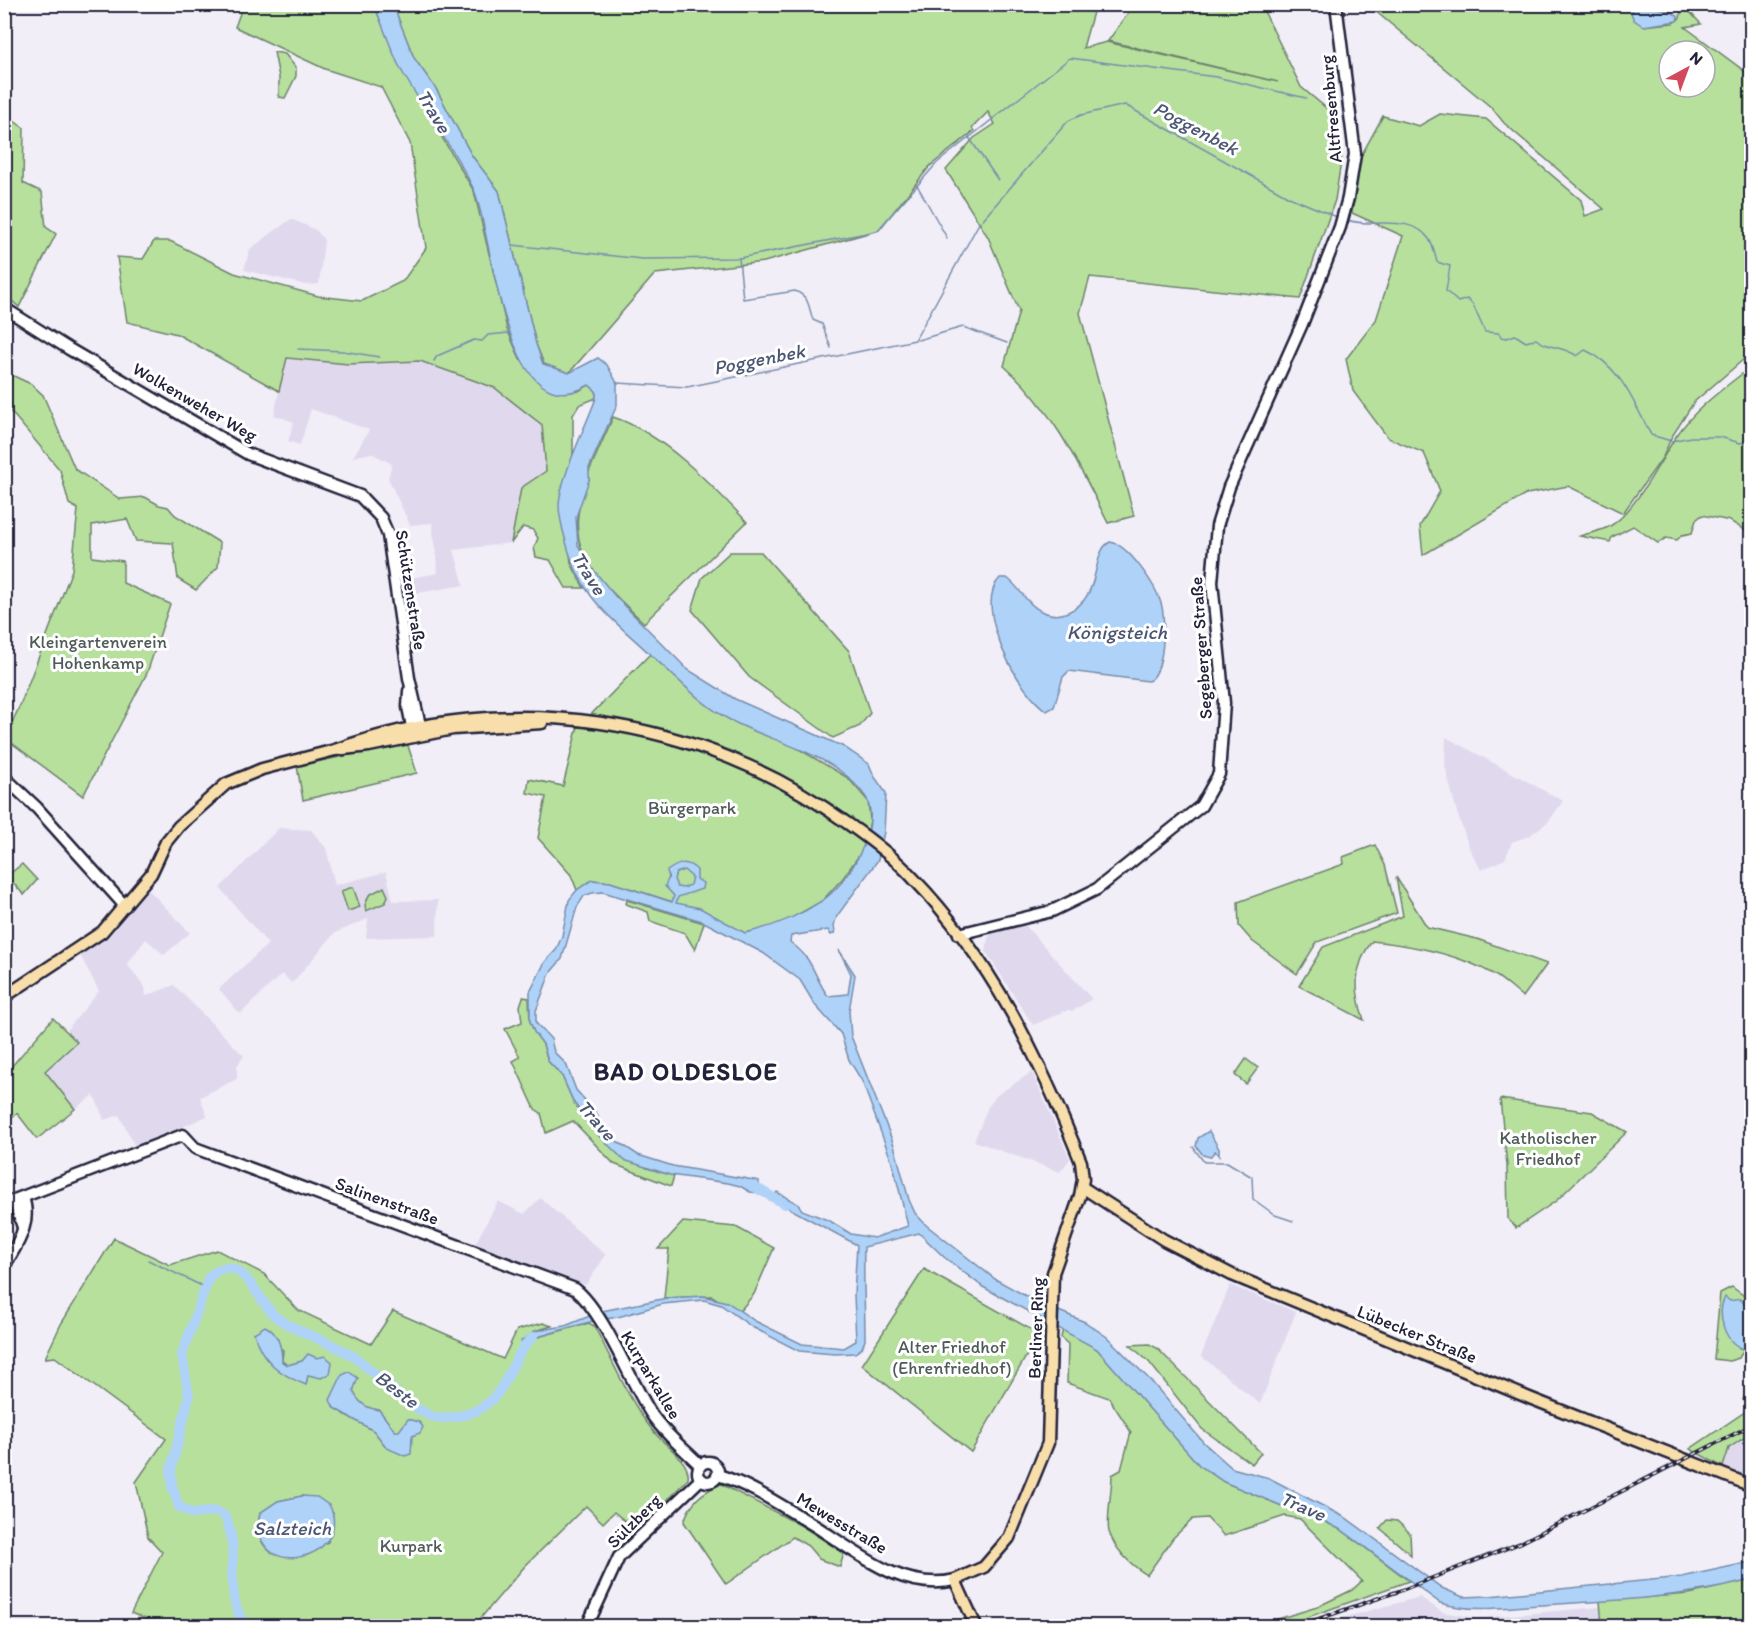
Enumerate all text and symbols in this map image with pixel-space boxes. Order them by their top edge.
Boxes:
north arrow [1657,39,1717,99]
text: N [1686,47,1707,69]
street label: Altfresenburg [1315,53,1347,164]
water label: Trave [412,85,457,139]
water label: Poggenbek [1150,96,1244,161]
water label: Poggenbek [711,338,808,380]
street label: Wolkenweher Weg [129,357,262,447]
street label: Schützenstraße [391,528,431,652]
water label: Trave [566,547,612,601]
street label: Segeberger Straße [1185,576,1217,720]
water label: Königsteich [1067,620,1168,644]
park label: Kleingartenverein Hohenkamp [29,631,167,674]
park label: Bürgerpark [648,797,737,819]
district label: BAD OLDESLOE [594,1057,778,1086]
water label: Trave [573,1094,622,1147]
park label: Katholischer Friedhof [1499,1127,1597,1170]
street label: Salinenstraße [332,1172,442,1230]
street label: Berliner Ring [1023,1276,1049,1379]
street label: Lübecker Straße [1354,1300,1480,1368]
street label: Kurparkallee [616,1327,686,1423]
park label: Alter Friedhof (Ehrenfriedhof) [892,1336,1012,1379]
water label: Beste [370,1365,425,1414]
water label: Trave [1277,1486,1331,1527]
street label: Mewesstraße [793,1487,891,1559]
street label: Sülzberg [602,1489,666,1553]
water label: Salzteich [253,1516,332,1540]
park label: Kurpark [380,1535,443,1557]

